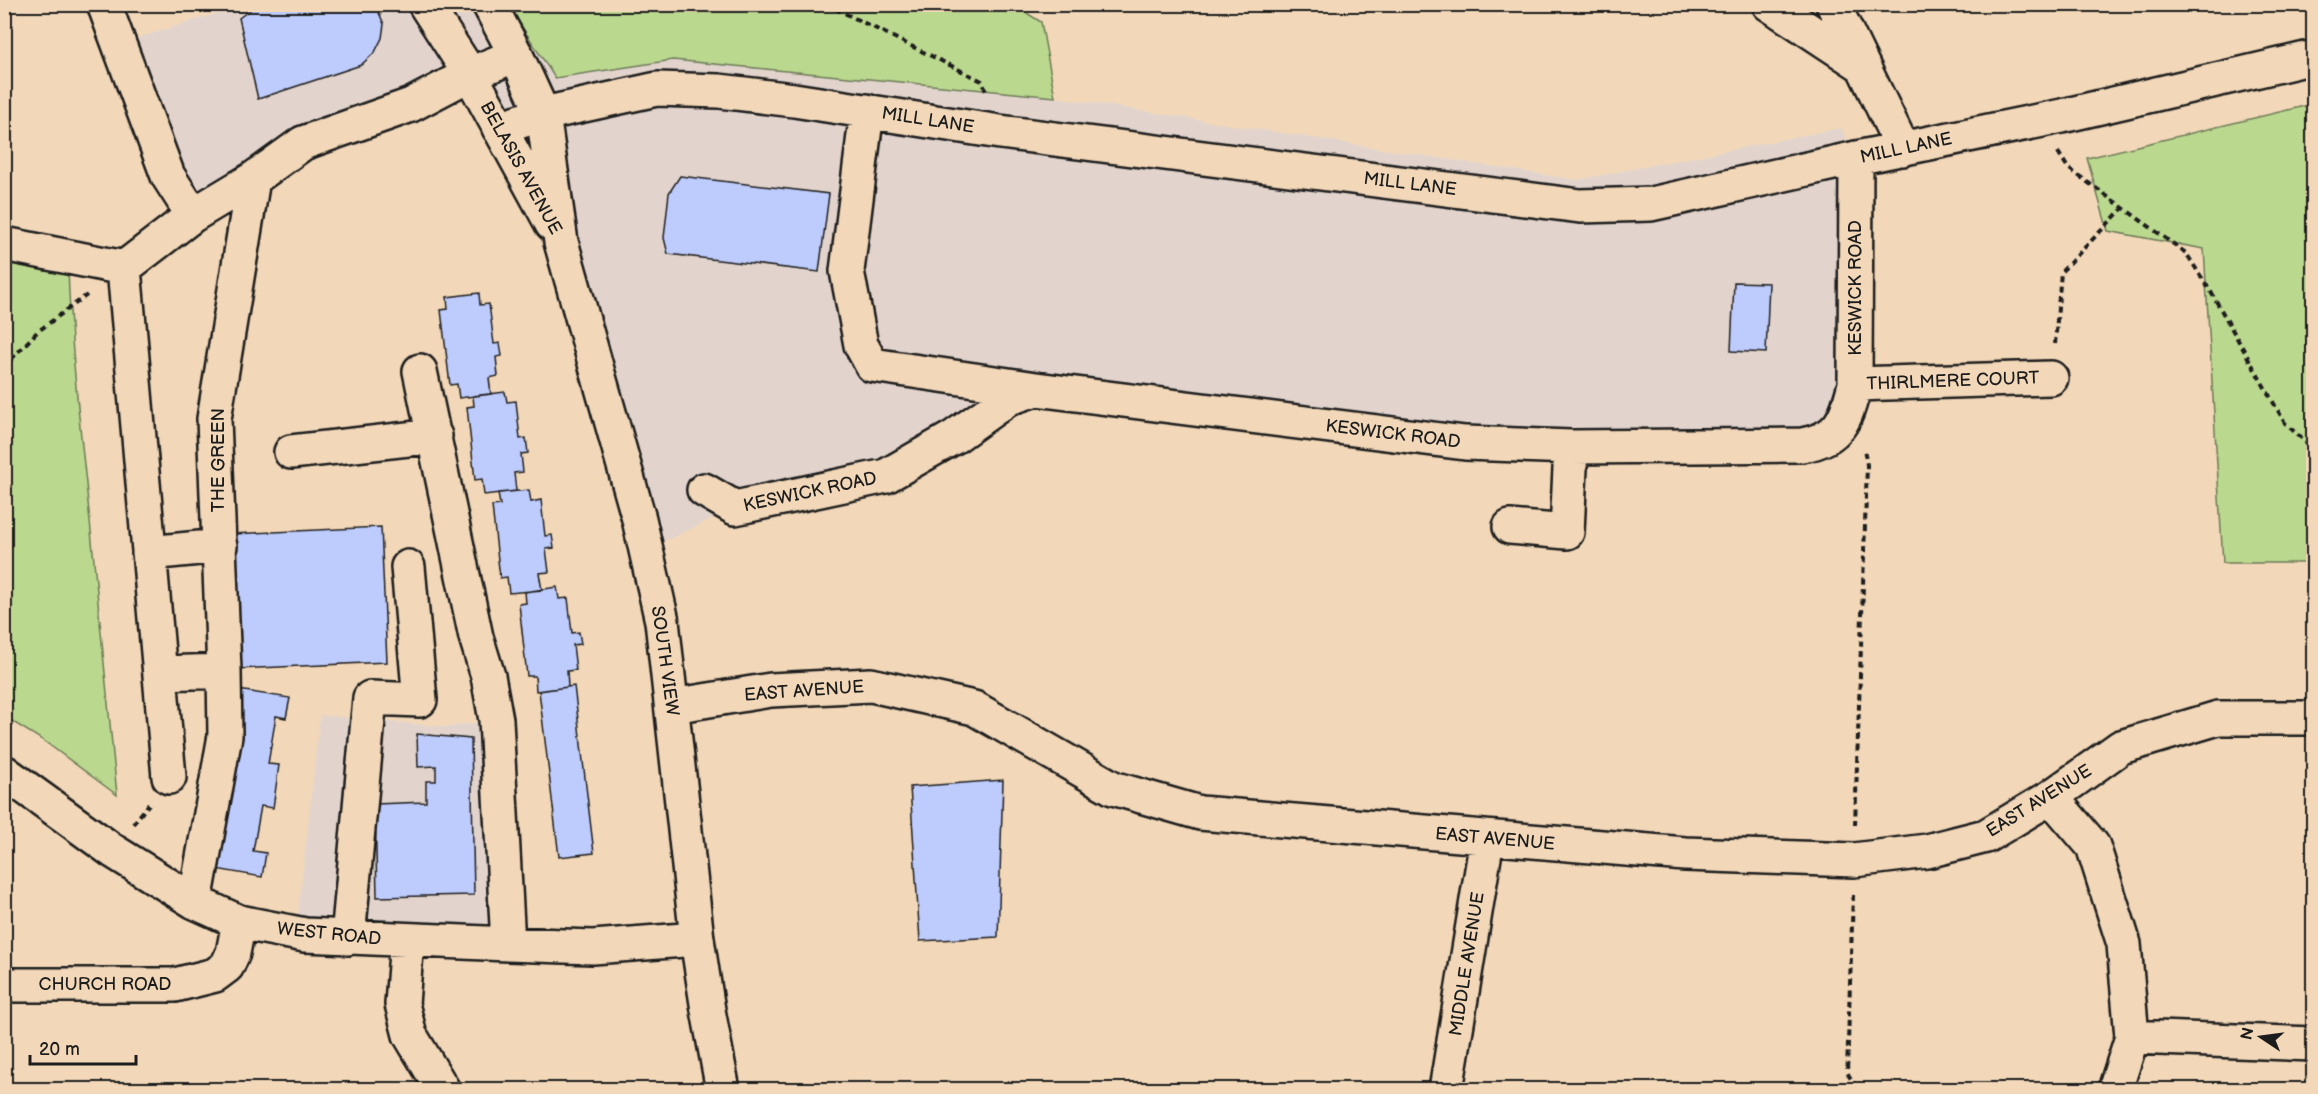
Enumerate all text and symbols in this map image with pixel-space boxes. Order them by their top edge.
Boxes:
street label: BELASIS AVENUE [476,98,566,238]
street label: MILL LANE [880,102,976,138]
street label: MILL LANE [1858,128,1954,168]
street label: MILL LANE [1362,168,1458,200]
street label: KESWICK ROAD [1845,220,1866,356]
street label: THIRLMERE COURT [1866,367,2040,395]
street label: THE GREEN [208,408,229,512]
street label: KESWICK ROAD [1324,415,1462,453]
street label: KESWICK ROAD [741,468,879,516]
street label: SOUTH VIEW [647,605,683,718]
street label: EAST AVENUE [743,676,865,706]
street label: EAST AVENUE [1982,760,2096,842]
street label: EAST AVENUE [1434,823,1556,855]
street label: MIDDLE AVENUE [1445,890,1489,1037]
street label: WEST ROAD [276,918,382,950]
street label: CHURCH ROAD [39,974,171,995]
north arrow [2231,1007,2291,1067]
text: N [2237,1026,2258,1042]
scale bar [30,1028,136,1066]
text: 20 m [39,1039,80,1060]

